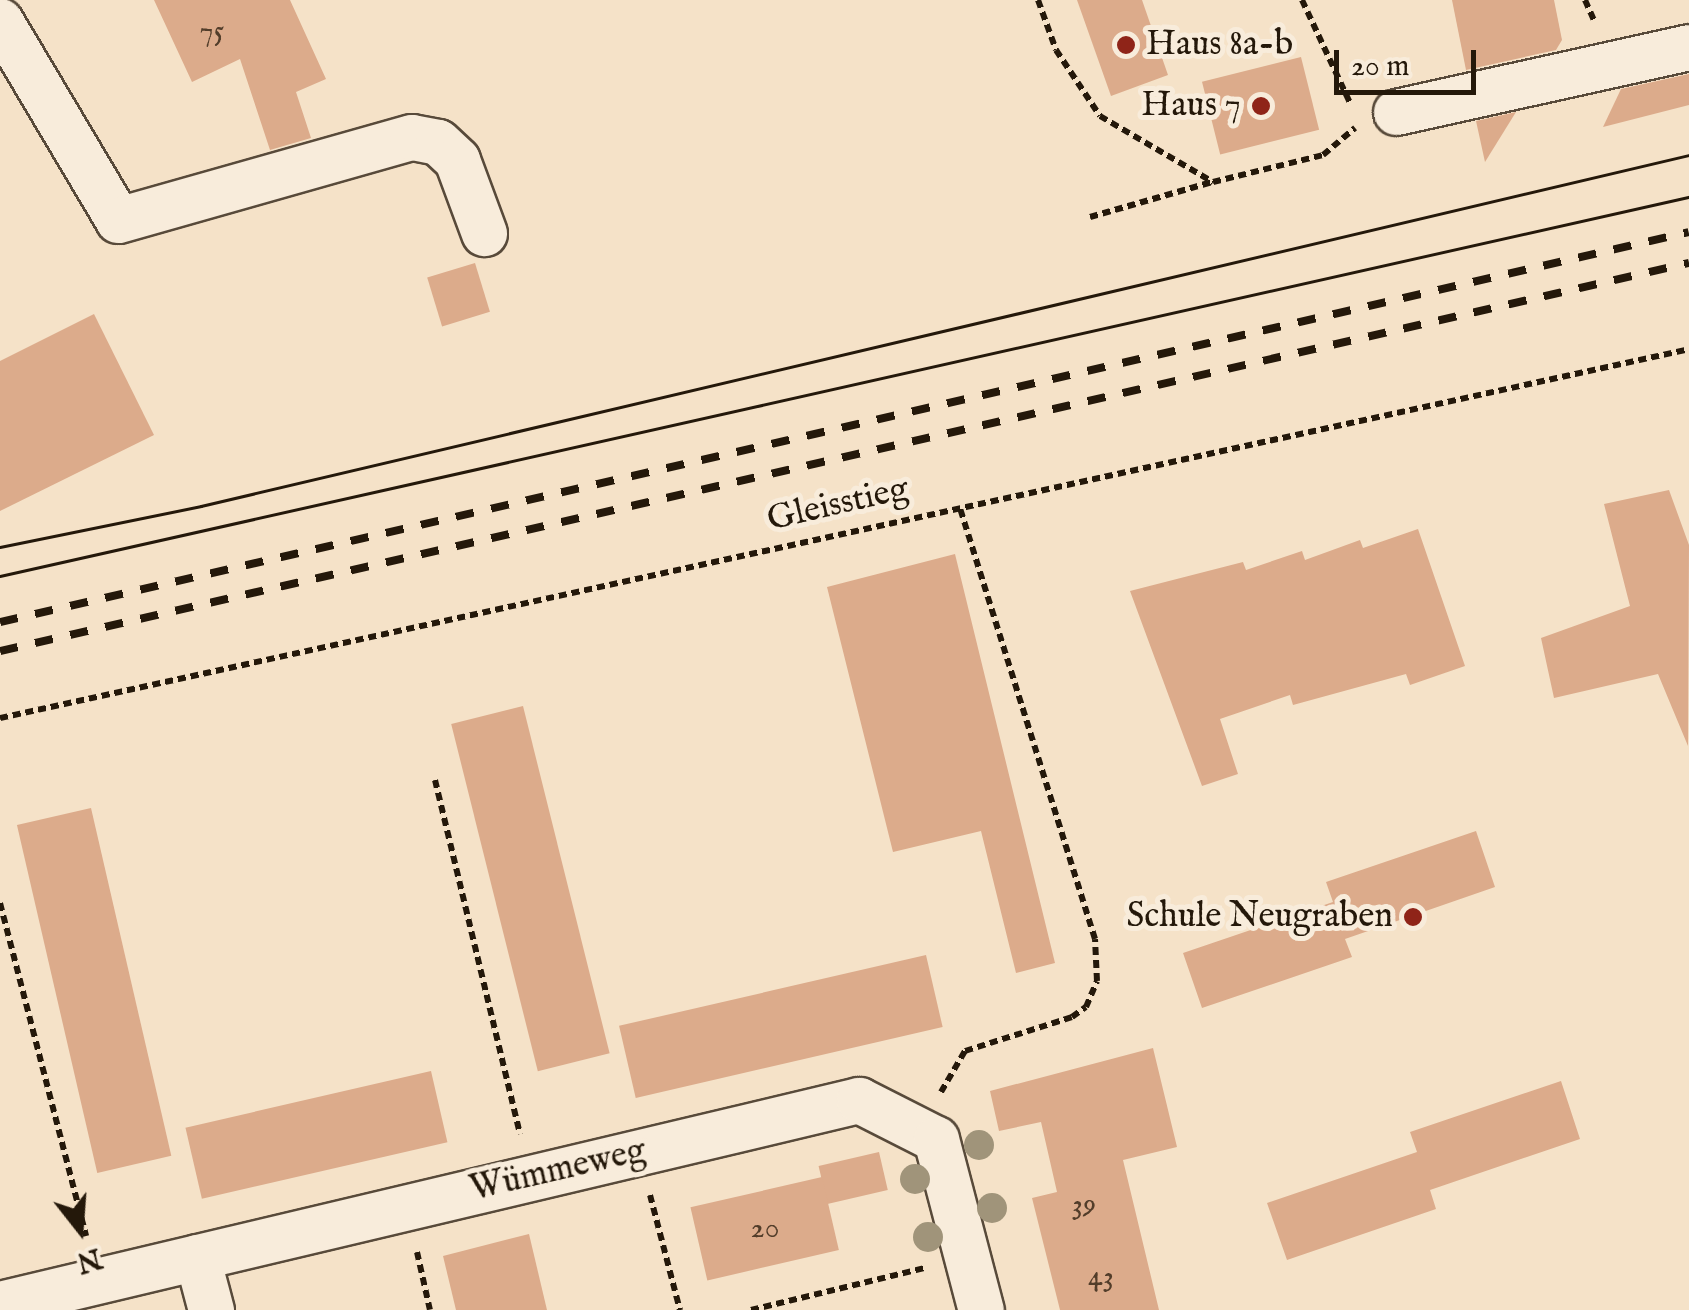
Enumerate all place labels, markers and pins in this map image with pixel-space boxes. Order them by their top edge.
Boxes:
place label: Haus 8a-b [1146,24,1293,66]
marker: Haus 8a-b [1115,34,1137,56]
place label: Haus 7 [1141,85,1241,127]
marker: Haus 7 [1250,95,1272,117]
place label: Schule Neugraben [1126,896,1393,938]
marker: Schule Neugraben [1402,906,1424,928]

